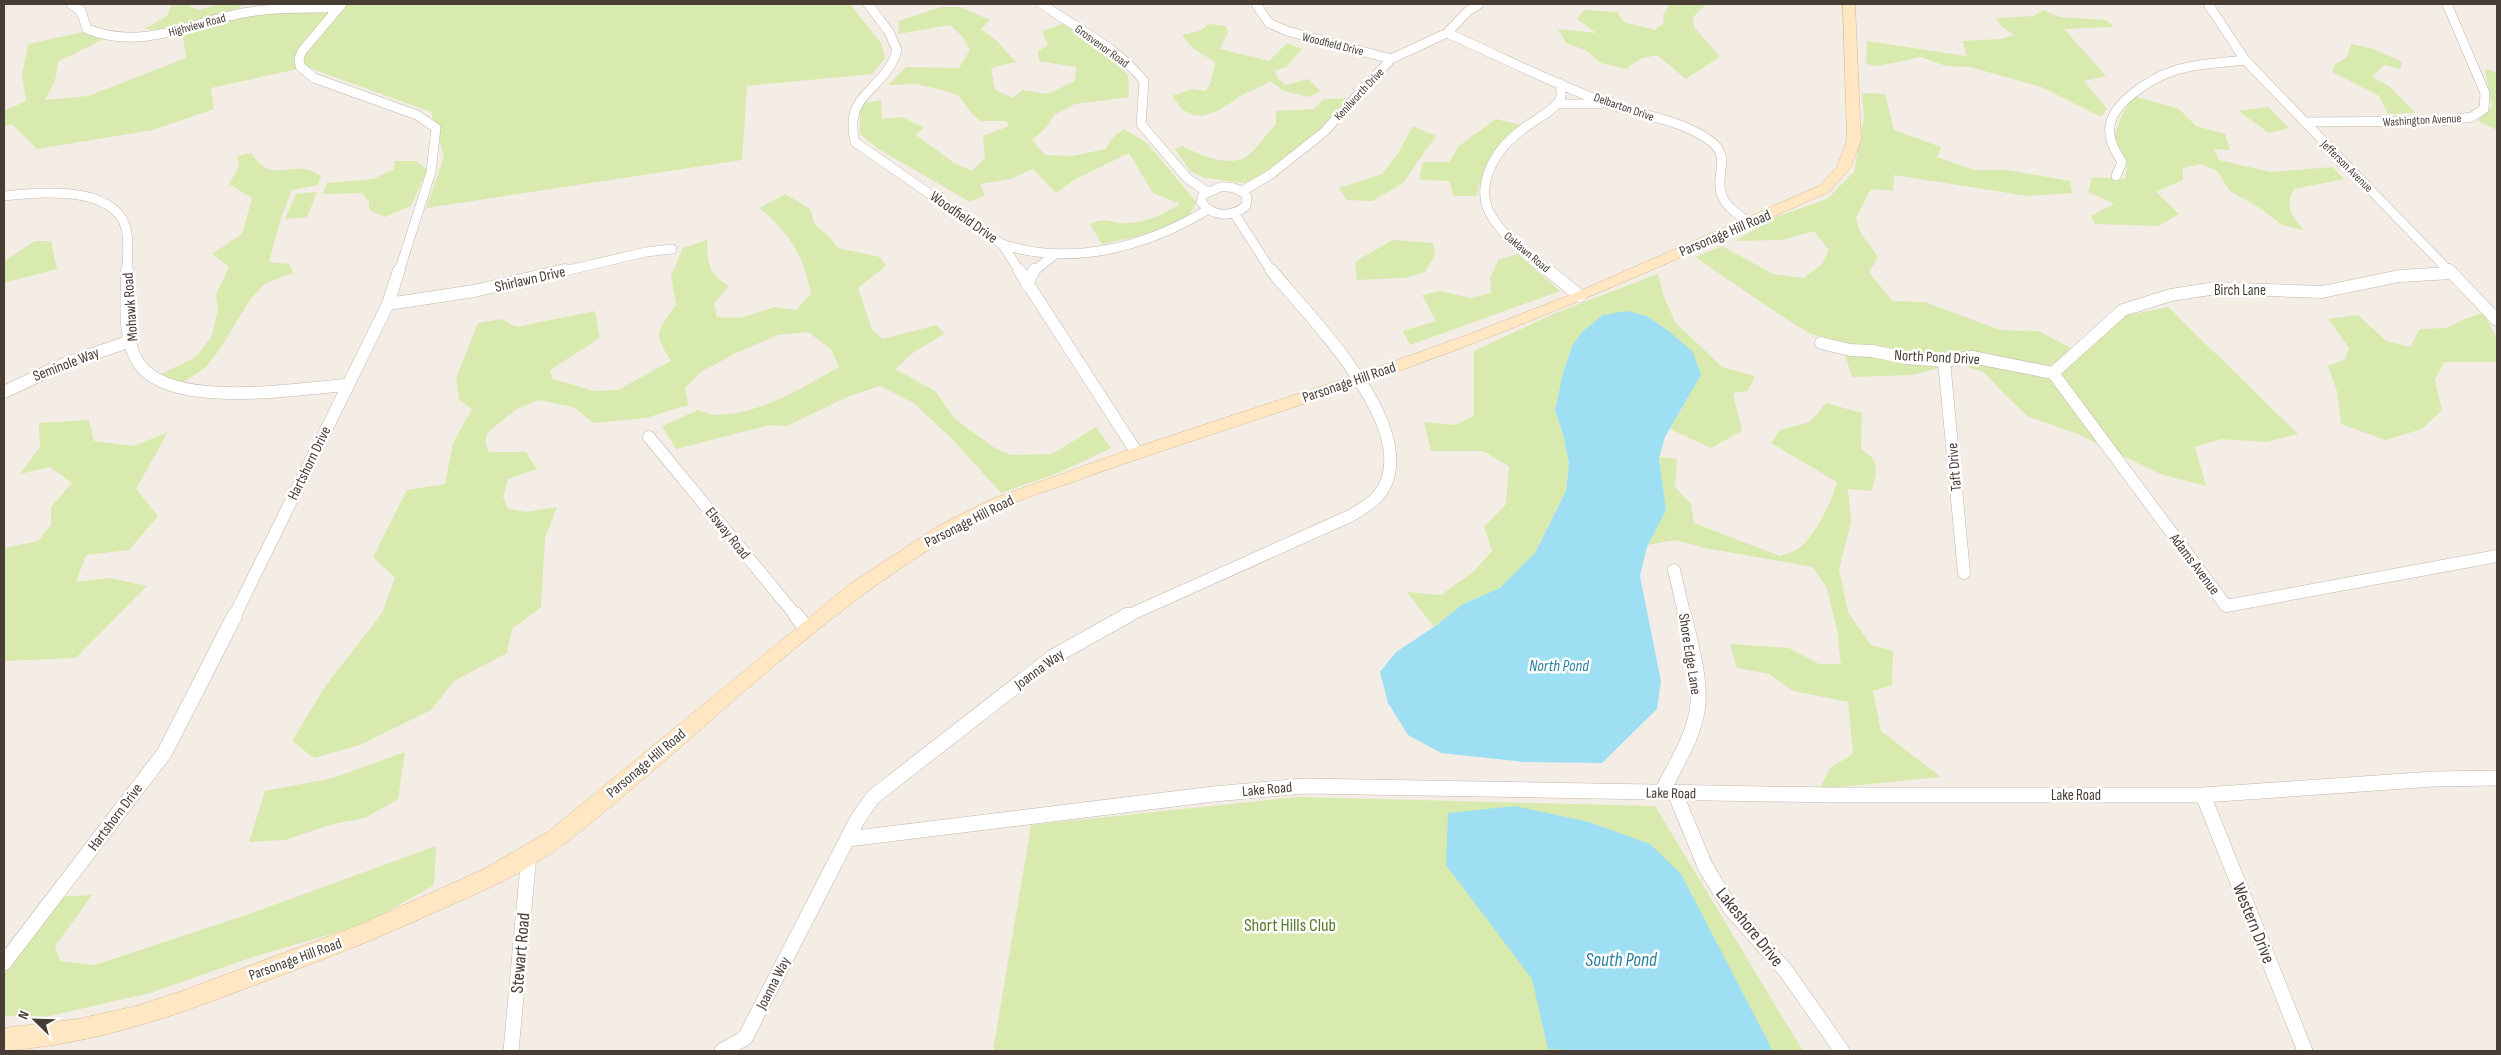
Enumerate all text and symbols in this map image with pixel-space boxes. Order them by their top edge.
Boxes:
street label: Highview Road [167,11,227,40]
street label: Grosvenor Road [1072,22,1132,71]
street label: Woodfield Drive [1301,30,1365,59]
street label: Kenilworth Drive [1331,65,1388,124]
street label: Delbarton Drive [1592,90,1656,125]
street label: Washington Avenue [2382,111,2462,130]
street label: Jefferson Avenue [2317,136,2376,196]
street label: Woodfield Drive [926,187,1001,248]
street label: Parsonage Hill Road [1677,206,1774,261]
street label: Oaklawn Road [1501,229,1553,276]
street label: Shirlawn Drive [493,262,567,297]
street label: Mohawk Road [119,272,142,342]
street label: Birch Lane [2214,281,2266,300]
street label: Seminole Way [30,343,102,386]
street label: North Pond Drive [1894,346,1980,369]
street label: Parsonage Hill Road [1300,358,1398,407]
street label: Hartshorn Drive [283,423,335,503]
street label: Taft Drive [1943,442,1966,492]
street label: Parsonage Hill Road [921,491,1017,552]
street label: Elsway Road [701,503,754,563]
street label: Adams Avenue [2165,529,2224,599]
street label: Shore Edge Lane [1674,612,1705,696]
street label: Joanna Way [1010,645,1068,694]
water label: North Pond [1529,657,1589,676]
street label: Parsonage Hill Road [603,725,690,802]
street label: Lake Road [1241,778,1293,801]
street label: Hartshorn Drive [84,780,147,855]
street label: Lake Road [1646,784,1696,803]
street label: Lake Road [2051,786,2101,805]
street label: Western Drive [2228,880,2279,966]
street label: Lakeshore Drive [1711,884,1788,971]
street label: Stewart Road [507,912,534,994]
park label: Short Hills Club [1244,915,1336,936]
street label: Parsonage Hill Road [246,934,344,985]
water label: South Pond [1585,949,1658,972]
street label: Joanna Way [752,953,795,1014]
north arrow [10,995,60,1045]
text: N [14,1008,33,1022]

